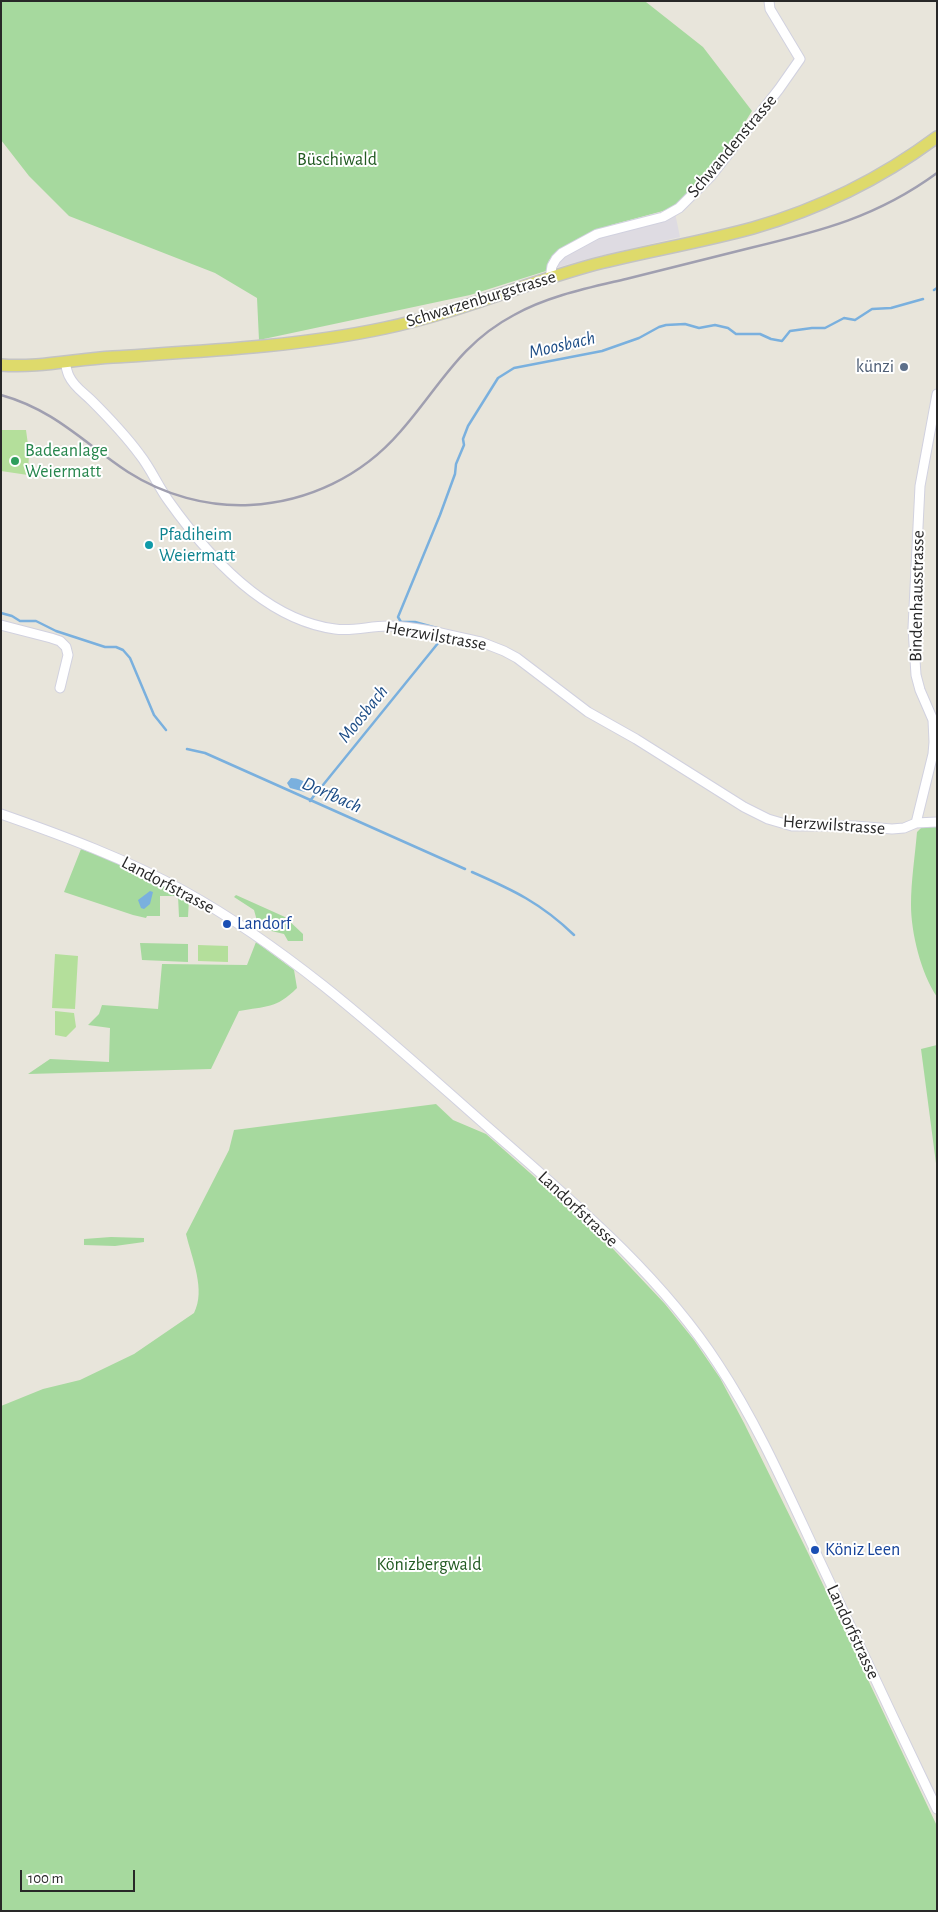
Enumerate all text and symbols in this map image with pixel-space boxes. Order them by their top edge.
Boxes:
street label: Schwandenstrasse [683,90,781,202]
park label: Büschiwald [297,149,377,171]
street label: Schwarzenburgstrasse [404,266,558,332]
water label: Moosbach [527,326,597,364]
place label: künzi [856,356,894,378]
marker: künzi [898,361,910,373]
place label: Badeanlage Weiermatt [25,440,108,482]
marker: Badeanlage Weiermatt [9,455,21,467]
place label: Pfadiheim Weiermatt [159,524,235,566]
street label: Bindenhausstrasse [905,530,929,662]
marker: Pfadiheim Weiermatt [143,539,155,551]
street label: Herzwilstrasse [384,616,488,656]
water label: Moosbach [333,681,393,747]
water label: Dorfbach [299,772,365,818]
street label: Herzwilstrasse [782,811,886,839]
street label: Landorfstrasse [118,851,218,919]
place label: Landorf [237,913,291,935]
marker: Landorf [221,918,233,930]
street label: Landorfstrasse [533,1166,623,1252]
place label: Köniz Leen [825,1539,900,1561]
marker: Köniz Leen [809,1544,821,1556]
park label: Könizbergwald [376,1554,482,1576]
street label: Landorfstrasse [822,1581,884,1683]
scale bar [22,1860,138,1892]
text: 100 m [28,1871,63,1886]

